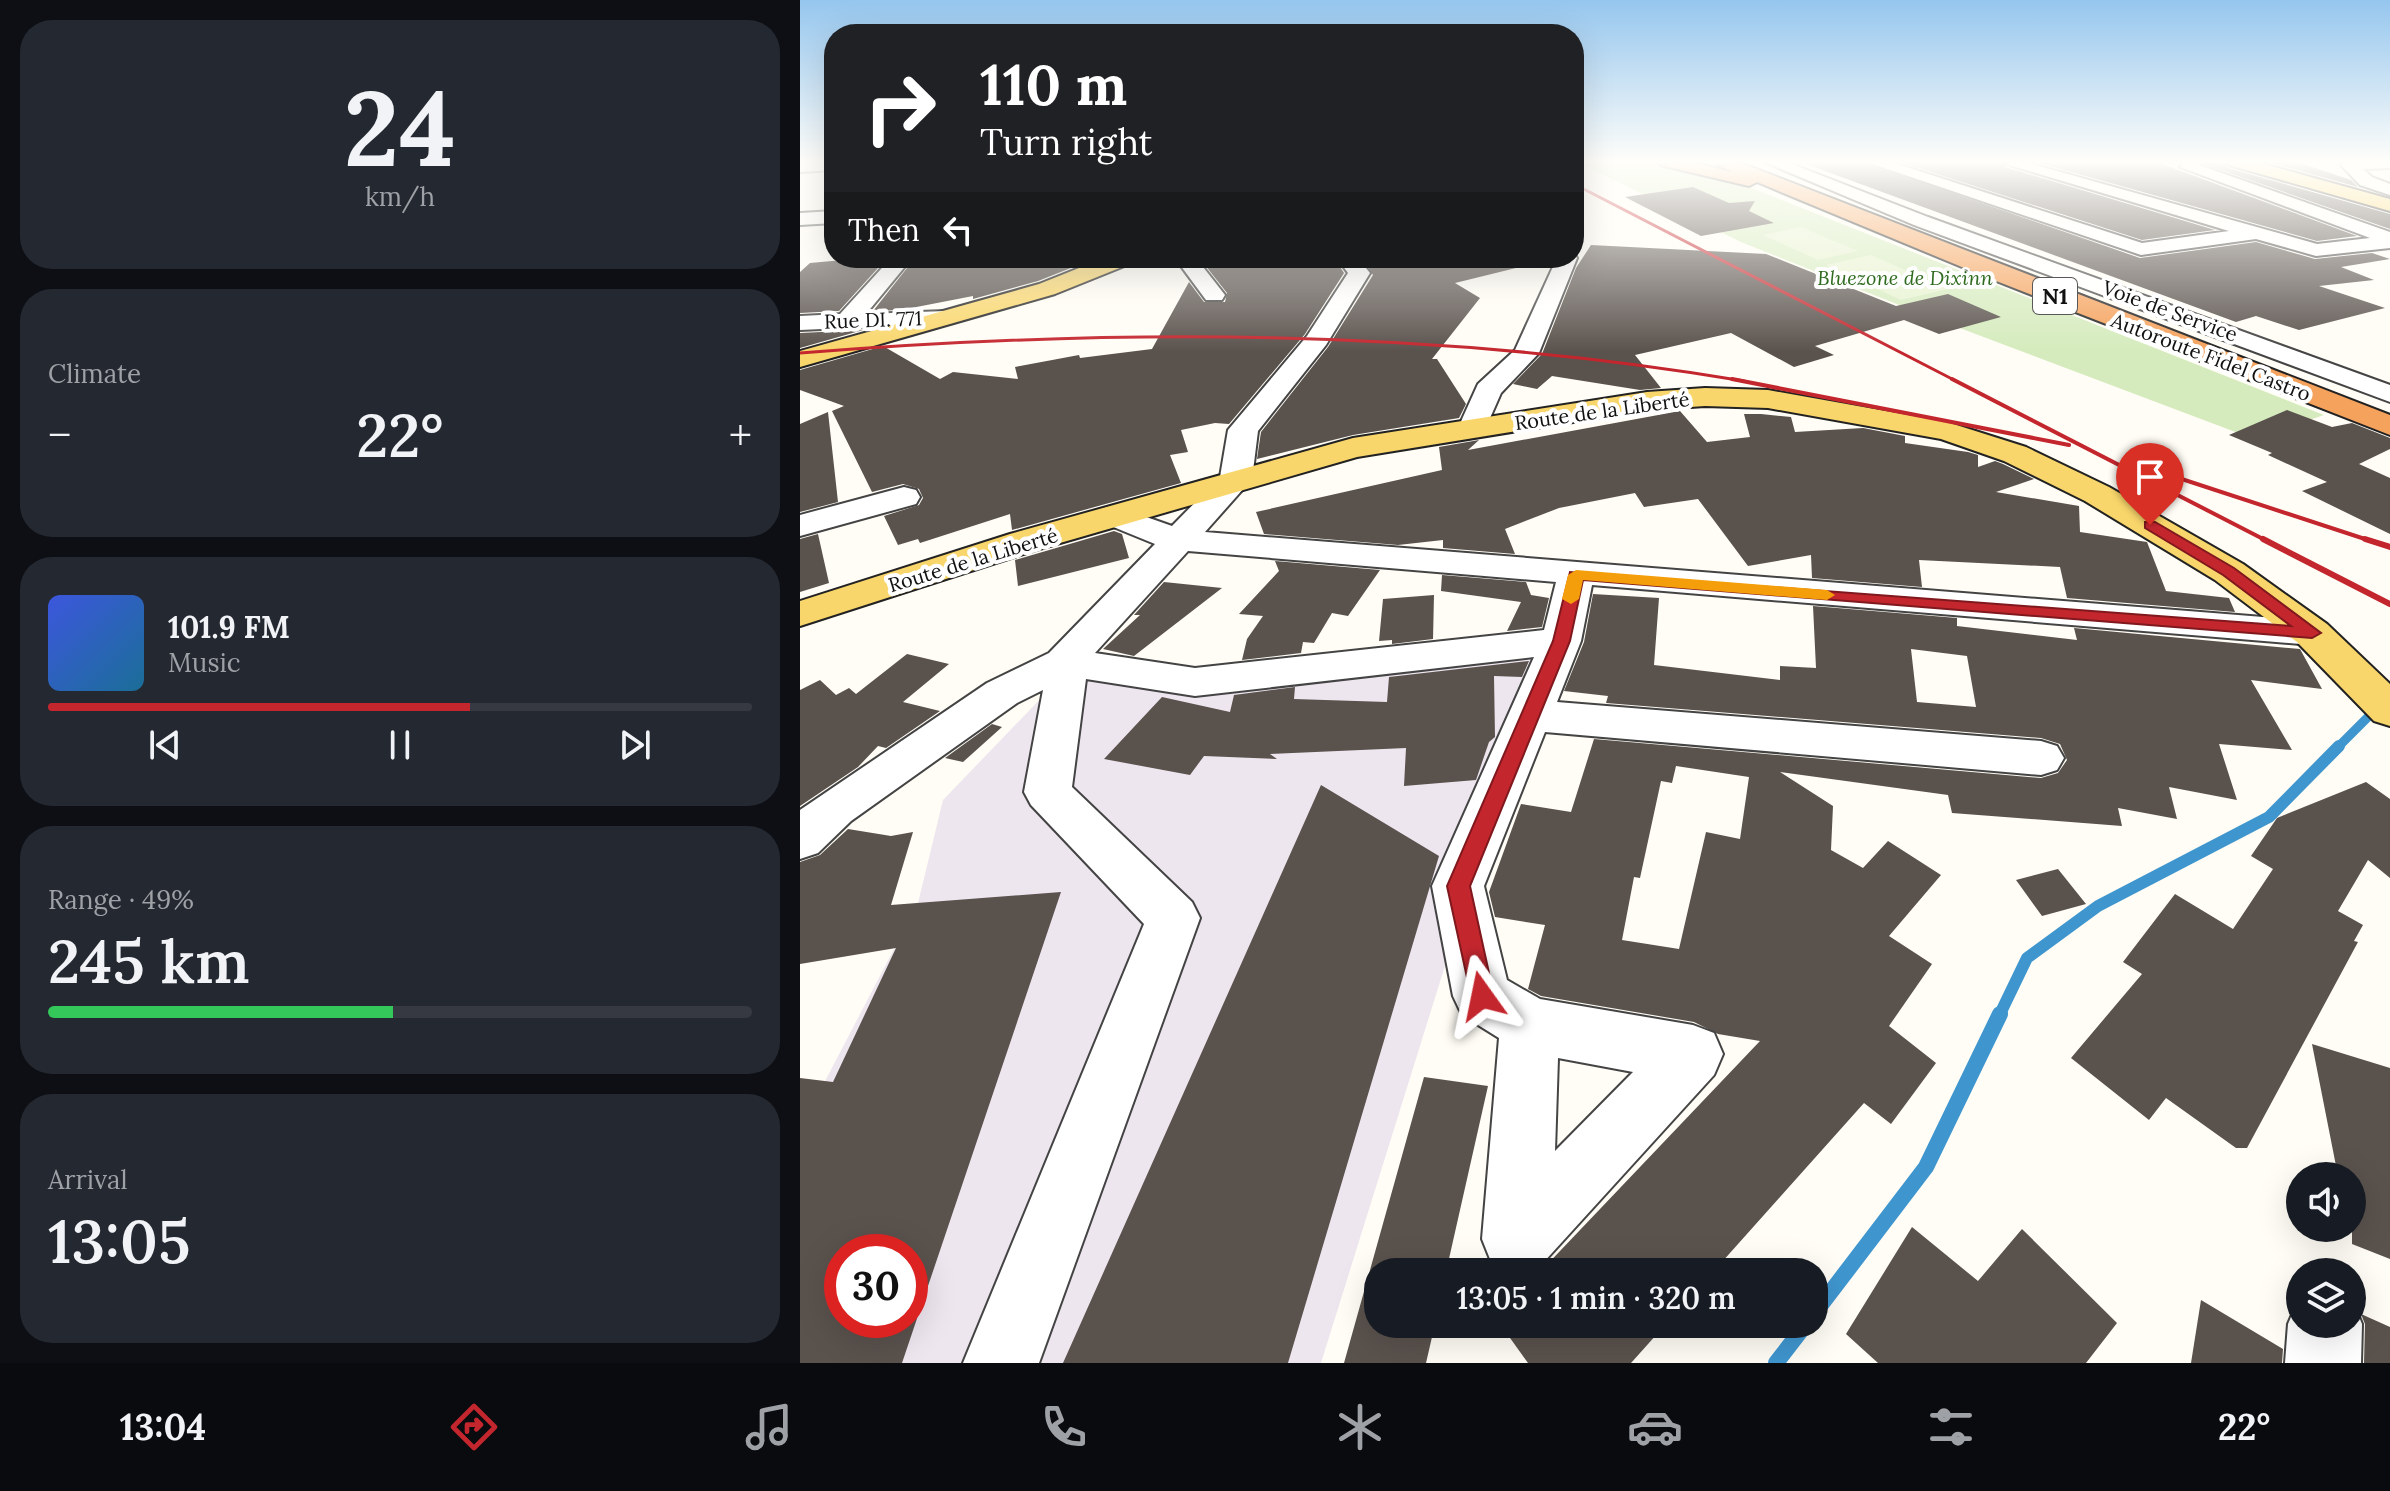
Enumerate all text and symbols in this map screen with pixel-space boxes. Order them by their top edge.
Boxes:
text: 110 m [980,49,1127,120]
icon: right [848,56,952,160]
text: 24 [344,61,456,194]
text: Turn right [980,119,1153,165]
text: km/h [365,180,435,213]
icon: left [936,208,980,252]
text: Then [848,211,920,249]
park label: Bluezone de Dixinn [1817,265,1993,290]
street label: Voie de Service [2098,274,2241,347]
road number: N1 [2033,278,2077,314]
street label: Rue DI. 771 [824,305,922,334]
street label: Autoroute Fidel Castro [2107,307,2314,406]
text: Climate [48,357,141,390]
street label: Route de la Liberté [1513,386,1691,435]
text: 22° [356,397,444,473]
text: − [48,407,71,463]
text: + [729,407,752,463]
pin [2116,443,2184,525]
icon: arrive [2128,455,2172,499]
street label: Route de la Liberté [885,522,1061,597]
text: 101.9 FM [168,608,290,646]
text: Music [168,646,241,679]
icon: previous [143,723,187,767]
icon: pause [378,723,422,767]
icon: next [613,723,657,767]
text: Range · 49% [48,883,194,916]
text: 245 km [48,923,250,999]
position arrow [1440,954,1524,1038]
map controls [2286,1162,2366,1338]
button: sound [2286,1162,2366,1242]
text: Arrival [48,1163,127,1196]
text: 13:05 [48,1203,190,1279]
speed limit sign: 30 [824,1234,928,1338]
button: layers [2286,1258,2366,1338]
text: 13:05 · 1 min · 320 m [1457,1279,1735,1317]
icon: directions [446,1399,502,1455]
icon: music [741,1399,797,1455]
icon: phone [1036,1399,1092,1455]
icon: climate [1332,1399,1388,1455]
icon: car [1627,1399,1683,1455]
icon: filters [1923,1399,1979,1455]
text: 13:04 [120,1404,206,1450]
text: 22° [2218,1404,2270,1450]

